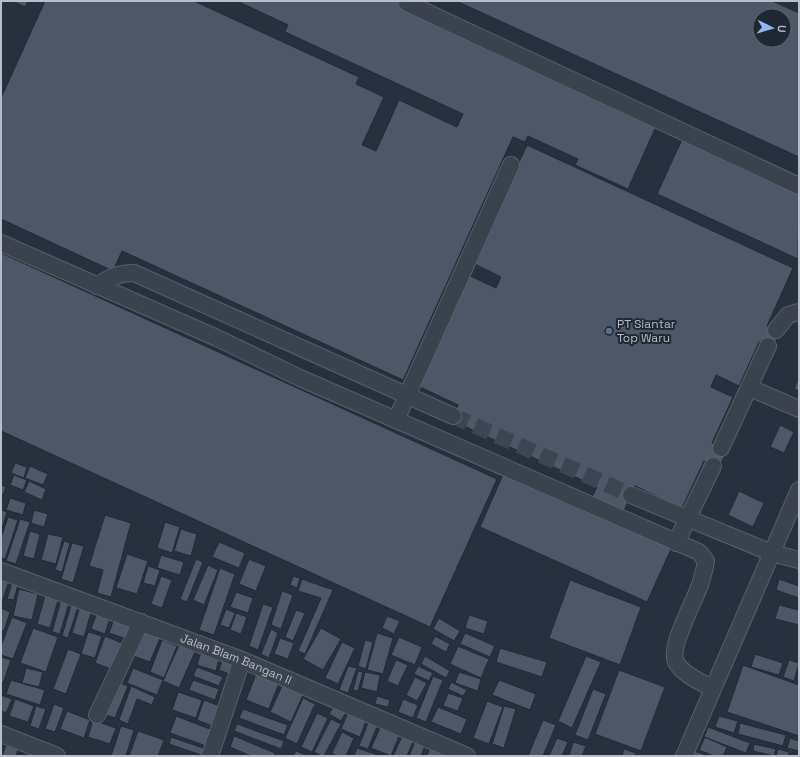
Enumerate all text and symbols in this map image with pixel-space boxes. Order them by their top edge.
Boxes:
north arrow [752,8,792,48]
text: U [775,25,789,33]
place label: PT Siantar Top Waru [617,316,676,346]
marker: PT Siantar Top Waru [604,326,614,336]
street label: Jalan Blam Bangan II [178,630,294,688]

